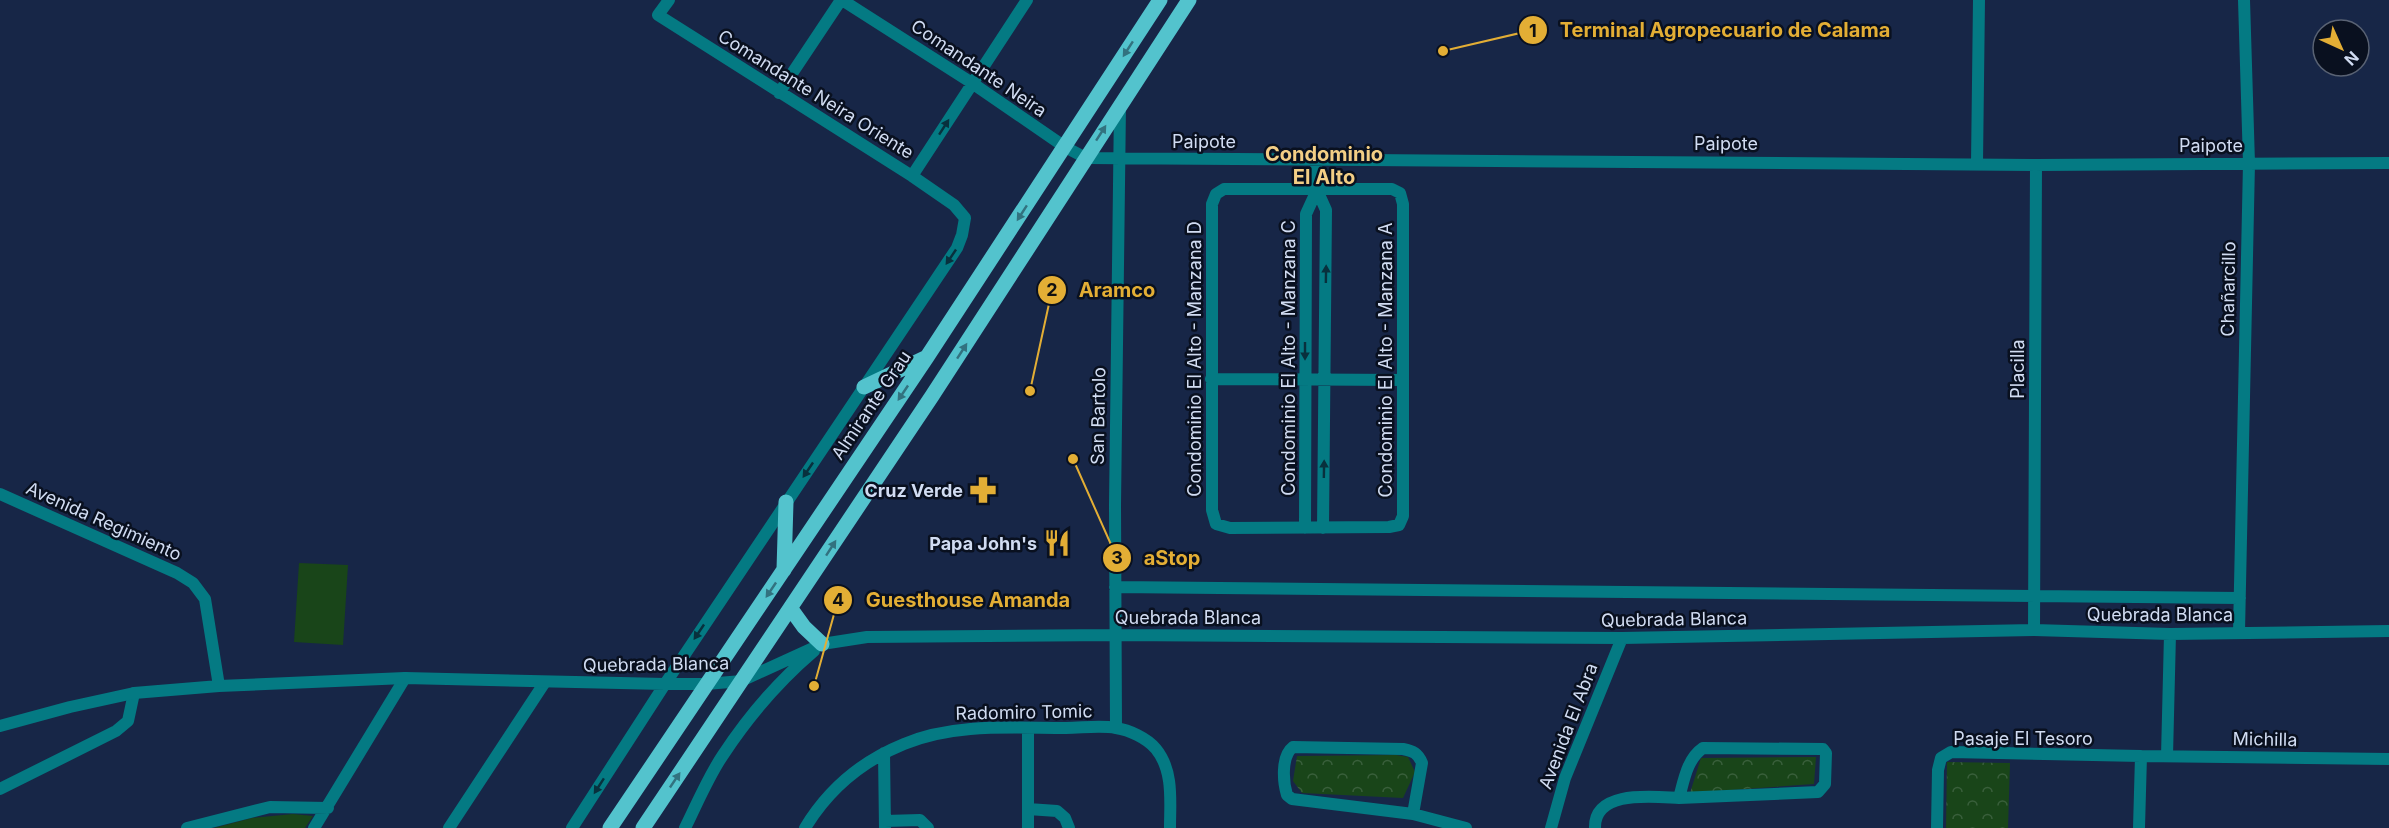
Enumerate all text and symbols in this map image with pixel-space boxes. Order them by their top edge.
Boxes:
callout: Terminal Agropecuario de Calama [1518,11,1903,49]
street label: Comandante Neira [907,15,1051,121]
text: Terminal Agropecuario de Calama [1560,18,1890,42]
north arrow [2311,18,2371,78]
text: 1 [1529,20,1537,41]
street label: Comandante Neira Oriente [714,25,918,163]
one-way arrow [1123,41,1134,57]
text: N [2340,47,2363,70]
one-way arrow [938,119,950,135]
one-way arrow [1096,125,1107,142]
street label: Paipote [1172,131,1236,152]
street label: Paipote [1694,133,1758,154]
street label: Paipote [2179,135,2243,156]
district label: Condominio El Alto [1265,142,1383,189]
one-way arrow [1016,204,1027,221]
street label: Condominio El Alto - Manzana C [1278,220,1299,496]
street label: Condominio El Alto - Manzana D [1184,221,1205,497]
street label: Condominio El Alto - Manzana A [1375,223,1396,497]
street label: Chañarcillo [2217,241,2239,337]
one-way arrow [945,248,957,264]
one-way arrow [1321,265,1331,284]
callout: Aramco [1037,271,1168,309]
text: Aramco [1079,278,1155,302]
text: 2 [1046,279,1058,300]
street label: Placilla [2007,339,2028,399]
one-way arrow [1300,341,1310,360]
one-way arrow [956,343,968,359]
street label: Almirante Grau [827,347,915,463]
street label: San Bartolo [1087,367,1109,465]
one-way arrow [898,385,909,401]
one-way arrow [1319,460,1329,479]
one-way arrow [802,461,814,477]
pharmacy icon: Cruz Verde [968,475,998,505]
street label: Avenida Regimiento [23,477,185,565]
place label: Cruz Verde [865,480,963,501]
restaurant icon: Papa John's [1042,528,1072,558]
place label: Papa John's [929,533,1037,554]
callout: aStop [1102,539,1213,577]
one-way arrow [825,540,836,556]
text: aStop [1144,546,1200,570]
text: 3 [1111,547,1123,568]
one-way arrow [765,581,776,598]
callout: Guesthouse Amanda [823,581,1082,619]
text: Guesthouse Amanda [866,588,1070,612]
text: 4 [832,589,844,610]
street label: Quebrada Blanca [2087,604,2233,625]
street label: Quebrada Blanca [1115,607,1261,628]
street label: Quebrada Blanca [1601,607,1747,631]
one-way arrow [694,624,705,640]
street label: Quebrada Blanca [583,652,729,676]
street label: Avenida El Abra [1534,660,1602,792]
street label: Radomiro Tomic [955,700,1093,724]
street label: Pasaje El Tesoro [1953,728,2093,749]
street label: Michilla [2232,728,2298,750]
one-way arrow [669,772,681,788]
one-way arrow [594,778,605,794]

